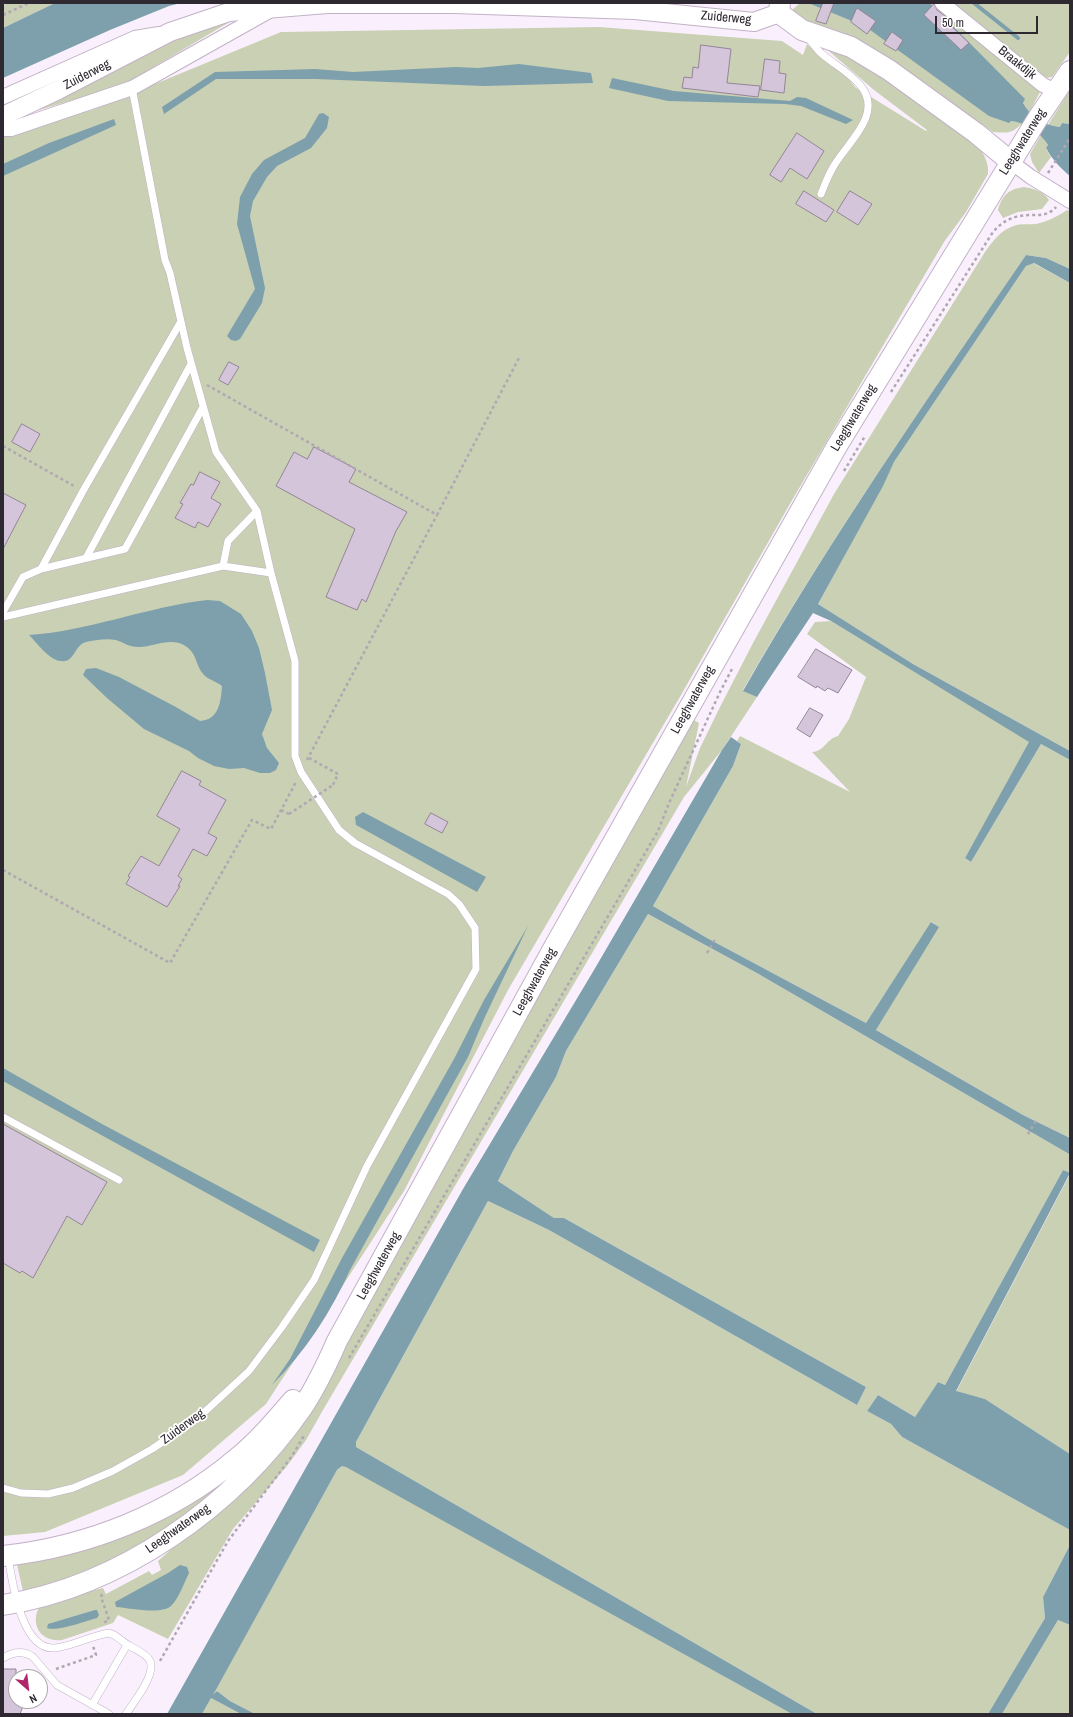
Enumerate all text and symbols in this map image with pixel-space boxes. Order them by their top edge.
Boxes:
street label: Zuiderweg [700,8,752,28]
scale bar [937,8,1040,34]
text: 50 m [942,15,964,31]
street label: Braakdijk [995,43,1039,83]
street label: Zuiderweg [61,57,113,93]
street label: Leeghwaterweg [996,106,1050,178]
street label: Leeghwaterweg [828,382,880,454]
street label: Leeghwaterweg [668,663,718,737]
street label: Leeghwaterweg [510,945,560,1019]
street label: Leeghwaterweg [354,1229,404,1303]
street label: Zuiderweg [158,1406,208,1448]
street label: Leeghwaterweg [143,1501,213,1557]
north arrow [8,1669,48,1709]
text: N [27,1691,39,1706]

